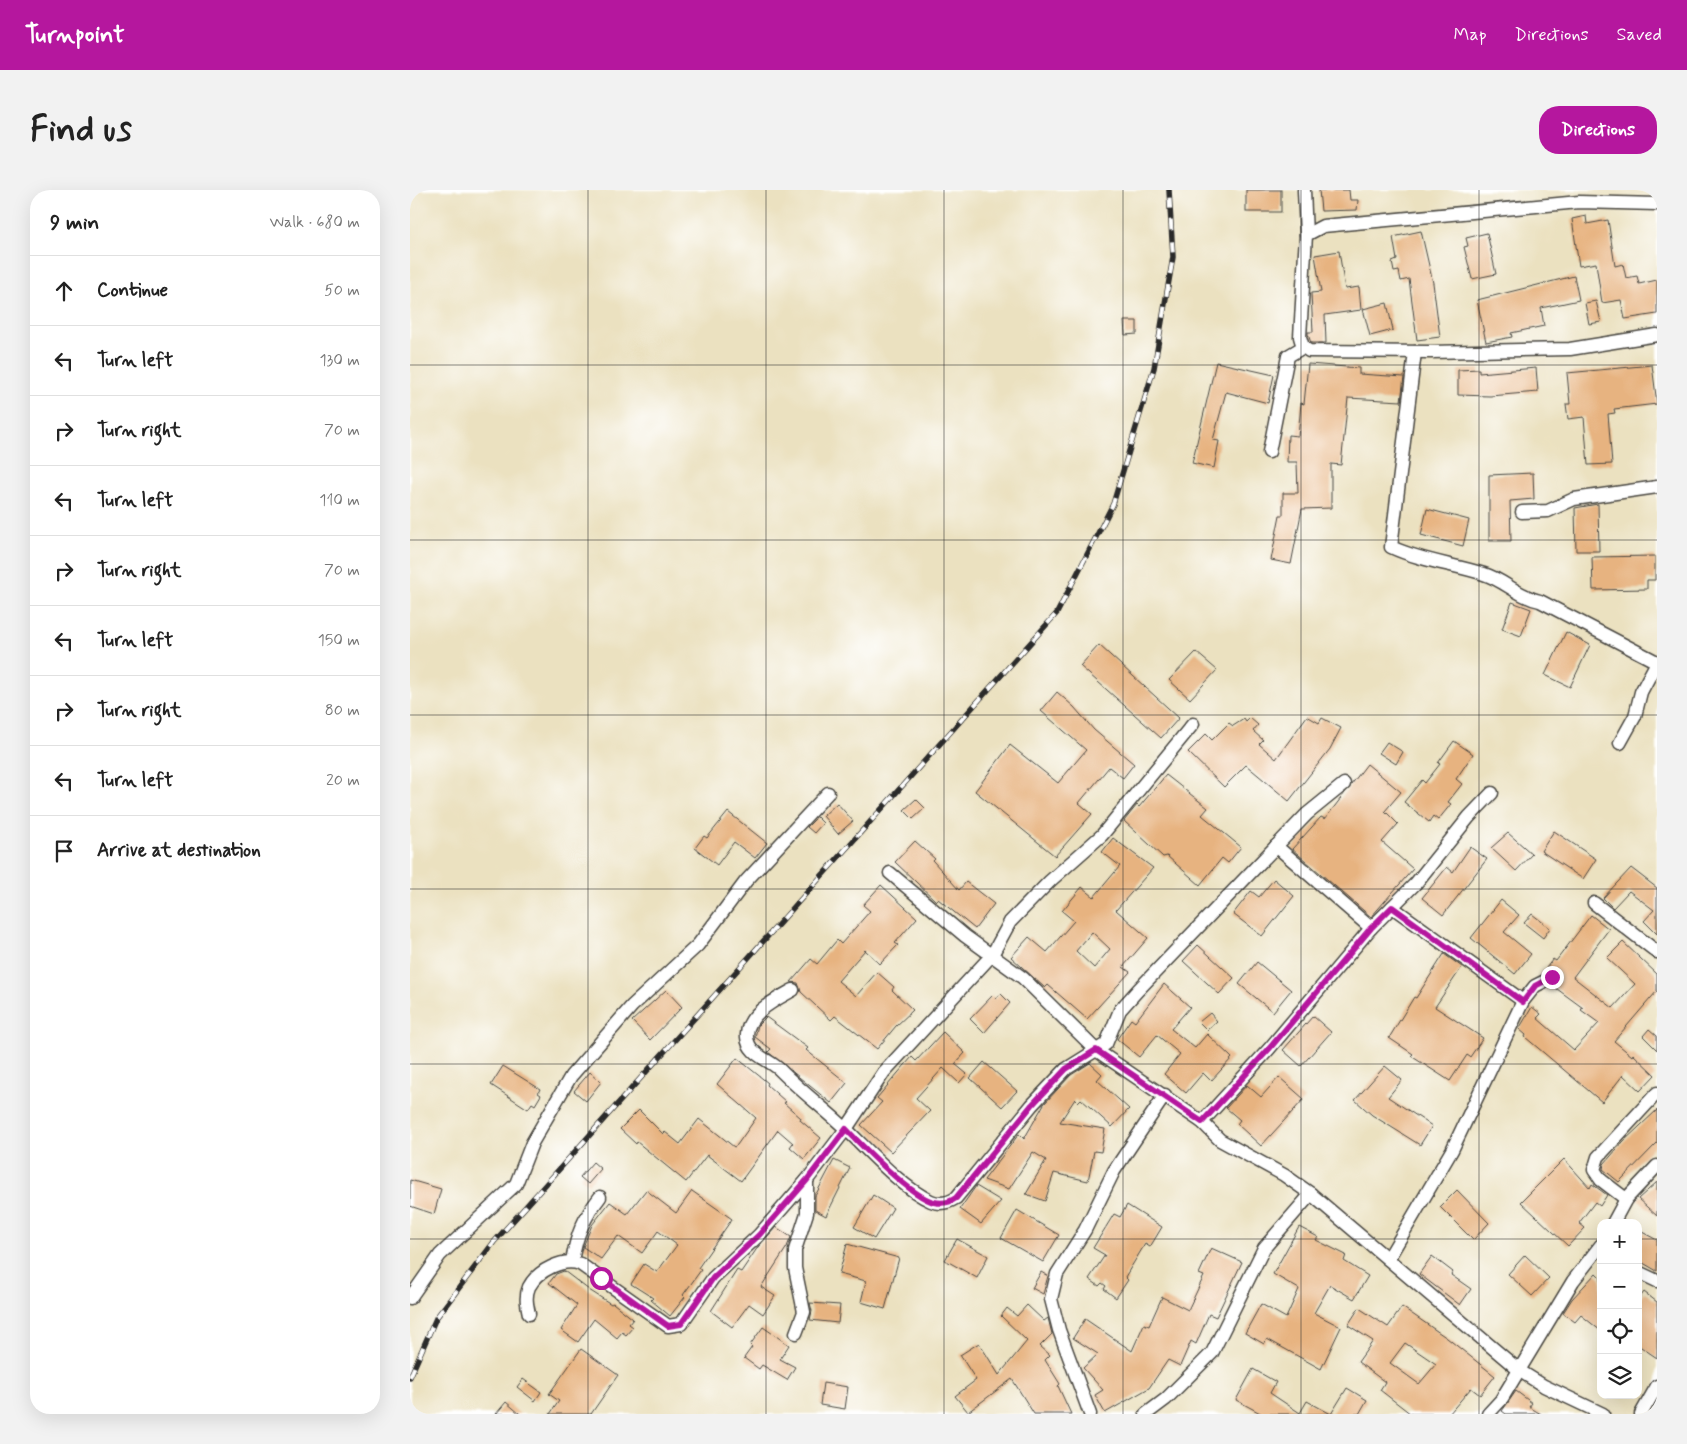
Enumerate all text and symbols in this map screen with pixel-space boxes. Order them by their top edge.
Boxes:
text: Turnpoint [25,20,125,51]
text: Map [1454,23,1487,47]
text: Directions [1515,23,1589,47]
text: Saved [1617,23,1662,47]
button: Directions [1539,106,1657,154]
text: Find us [30,107,132,153]
text: 9 min [50,209,99,237]
text: Walk · 680 m [269,212,360,233]
icon: ahead [50,277,78,305]
text: Continue [97,278,168,303]
text: 50 m [324,280,360,301]
icon: left [50,347,78,375]
text: Turn left [97,348,173,373]
text: 130 m [319,350,360,371]
icon: right [50,417,78,445]
text: Turn right [97,418,181,443]
text: 70 m [324,420,360,441]
icon: left [50,487,78,515]
text: Turn left [97,488,173,513]
text: 110 m [319,490,360,511]
icon: right [50,557,78,585]
text: Turn right [97,558,181,583]
text: 70 m [324,560,360,581]
icon: left [50,627,78,655]
text: Turn left [97,628,173,653]
text: 150 m [318,630,360,651]
icon: right [50,697,78,725]
text: Turn right [97,698,181,723]
text: 80 m [325,700,360,721]
icon: left [50,767,78,795]
text: Turn left [97,768,173,793]
text: 20 m [326,770,360,791]
icon: arrive [50,837,78,865]
text: Arrive at destination [97,838,261,863]
route end [1541,966,1564,989]
map controls [1597,1219,1642,1399]
button: + [1597,1219,1642,1264]
button: − [1597,1264,1642,1309]
route start [590,1267,613,1290]
button: locate [1597,1309,1642,1354]
button: layers [1597,1354,1642,1399]

